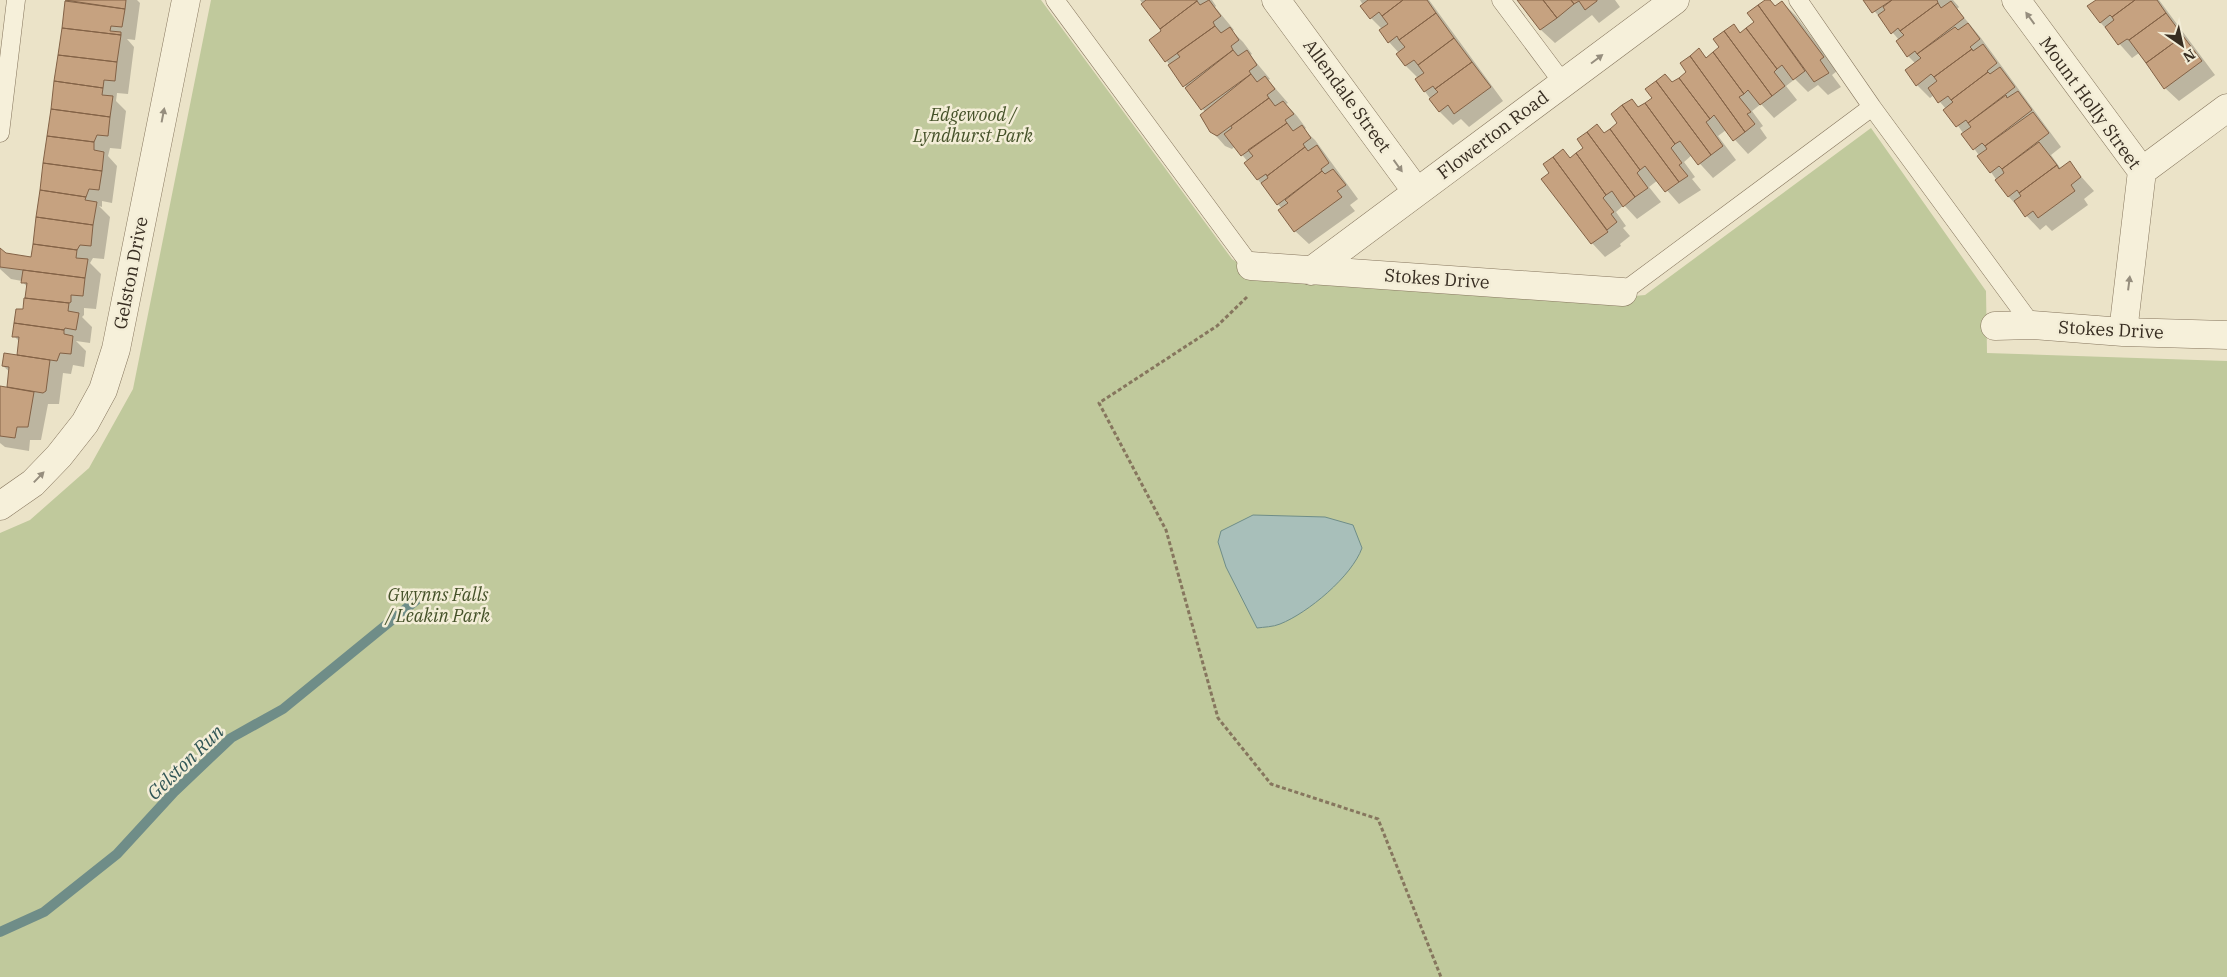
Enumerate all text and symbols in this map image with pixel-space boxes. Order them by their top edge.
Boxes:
one-way arrow [2025,11,2035,25]
north arrow [2157,20,2207,70]
street label: Mount Holly Street [2035,32,2146,174]
street label: Allendale Street [1299,34,1396,157]
text: N [2180,45,2199,66]
one-way arrow [1590,53,1603,64]
street label: Flowerton Road [1432,85,1553,184]
park label: Edgewood / Lyndhurst Park [912,103,1033,147]
one-way arrow [159,107,167,122]
one-way arrow [1393,159,1403,173]
street label: Gelston Drive [108,215,153,331]
street label: Stokes Drive [1384,263,1490,294]
one-way arrow [2125,275,2133,291]
street label: Stokes Drive [2058,315,2164,344]
one-way arrow [33,471,45,483]
park label: Gwynns Falls / Leakin Park [384,583,490,627]
water label: Gelston Run [141,719,229,805]

